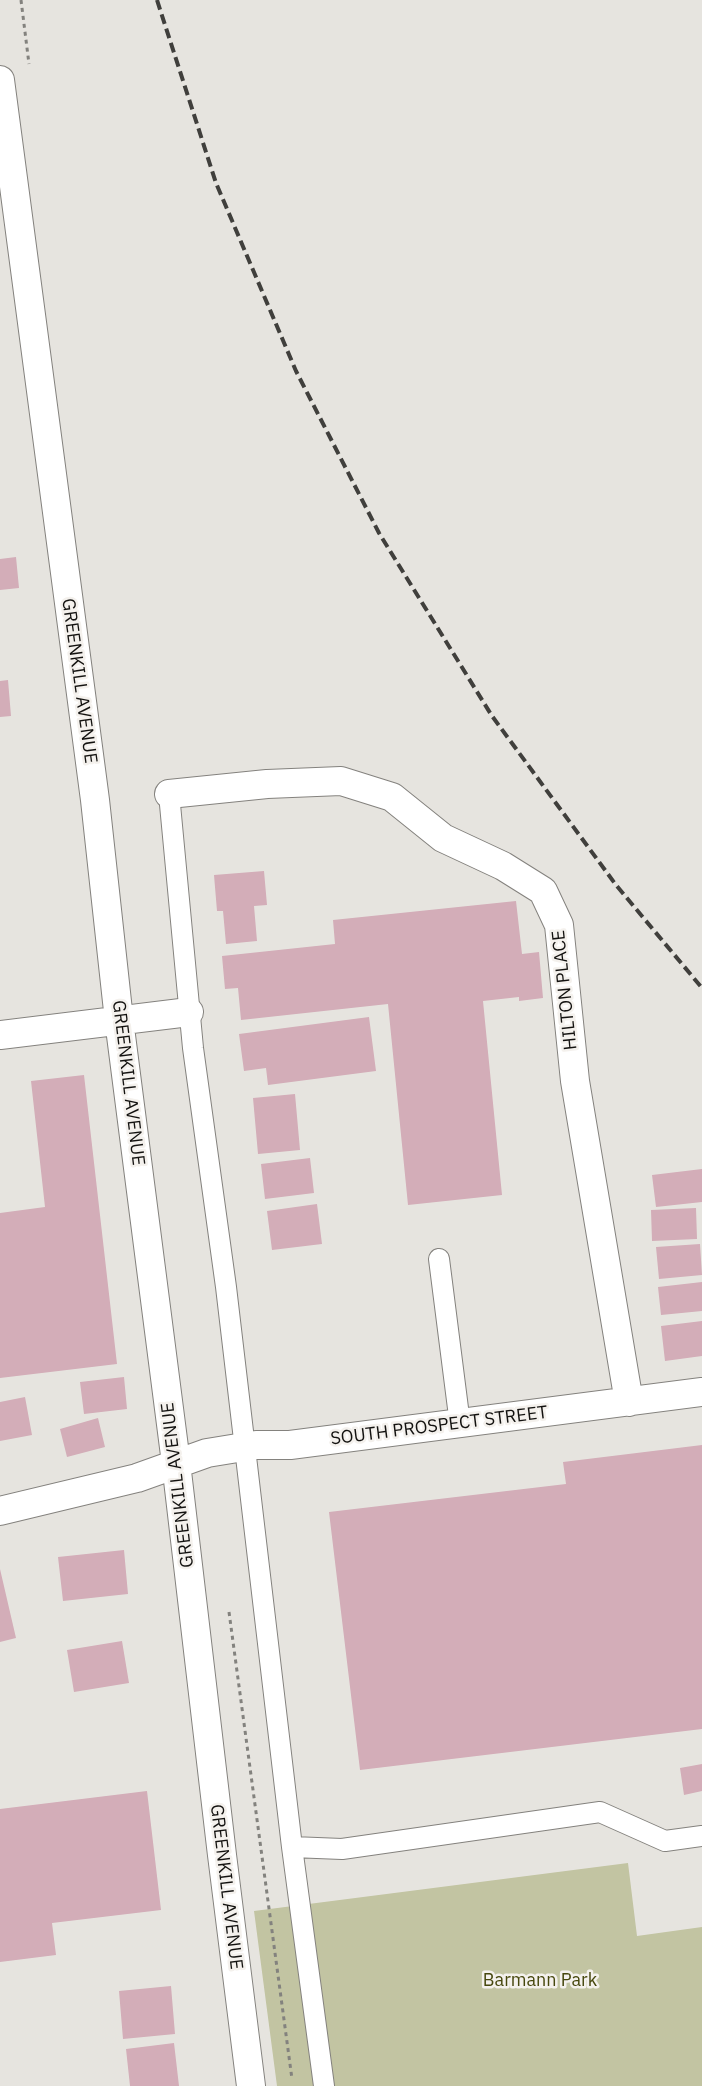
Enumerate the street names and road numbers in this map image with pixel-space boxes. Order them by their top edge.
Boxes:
street label: GREENKILL AVENUE [57,597,101,765]
street label: HILTON PLACE [548,929,582,1051]
street label: GREENKILL AVENUE [107,999,149,1167]
street label: GREENKILL AVENUE [157,1401,199,1569]
street label: SOUTH PROSPECT STREET [329,1402,549,1450]
street label: GREENKILL AVENUE [205,1803,247,1971]

